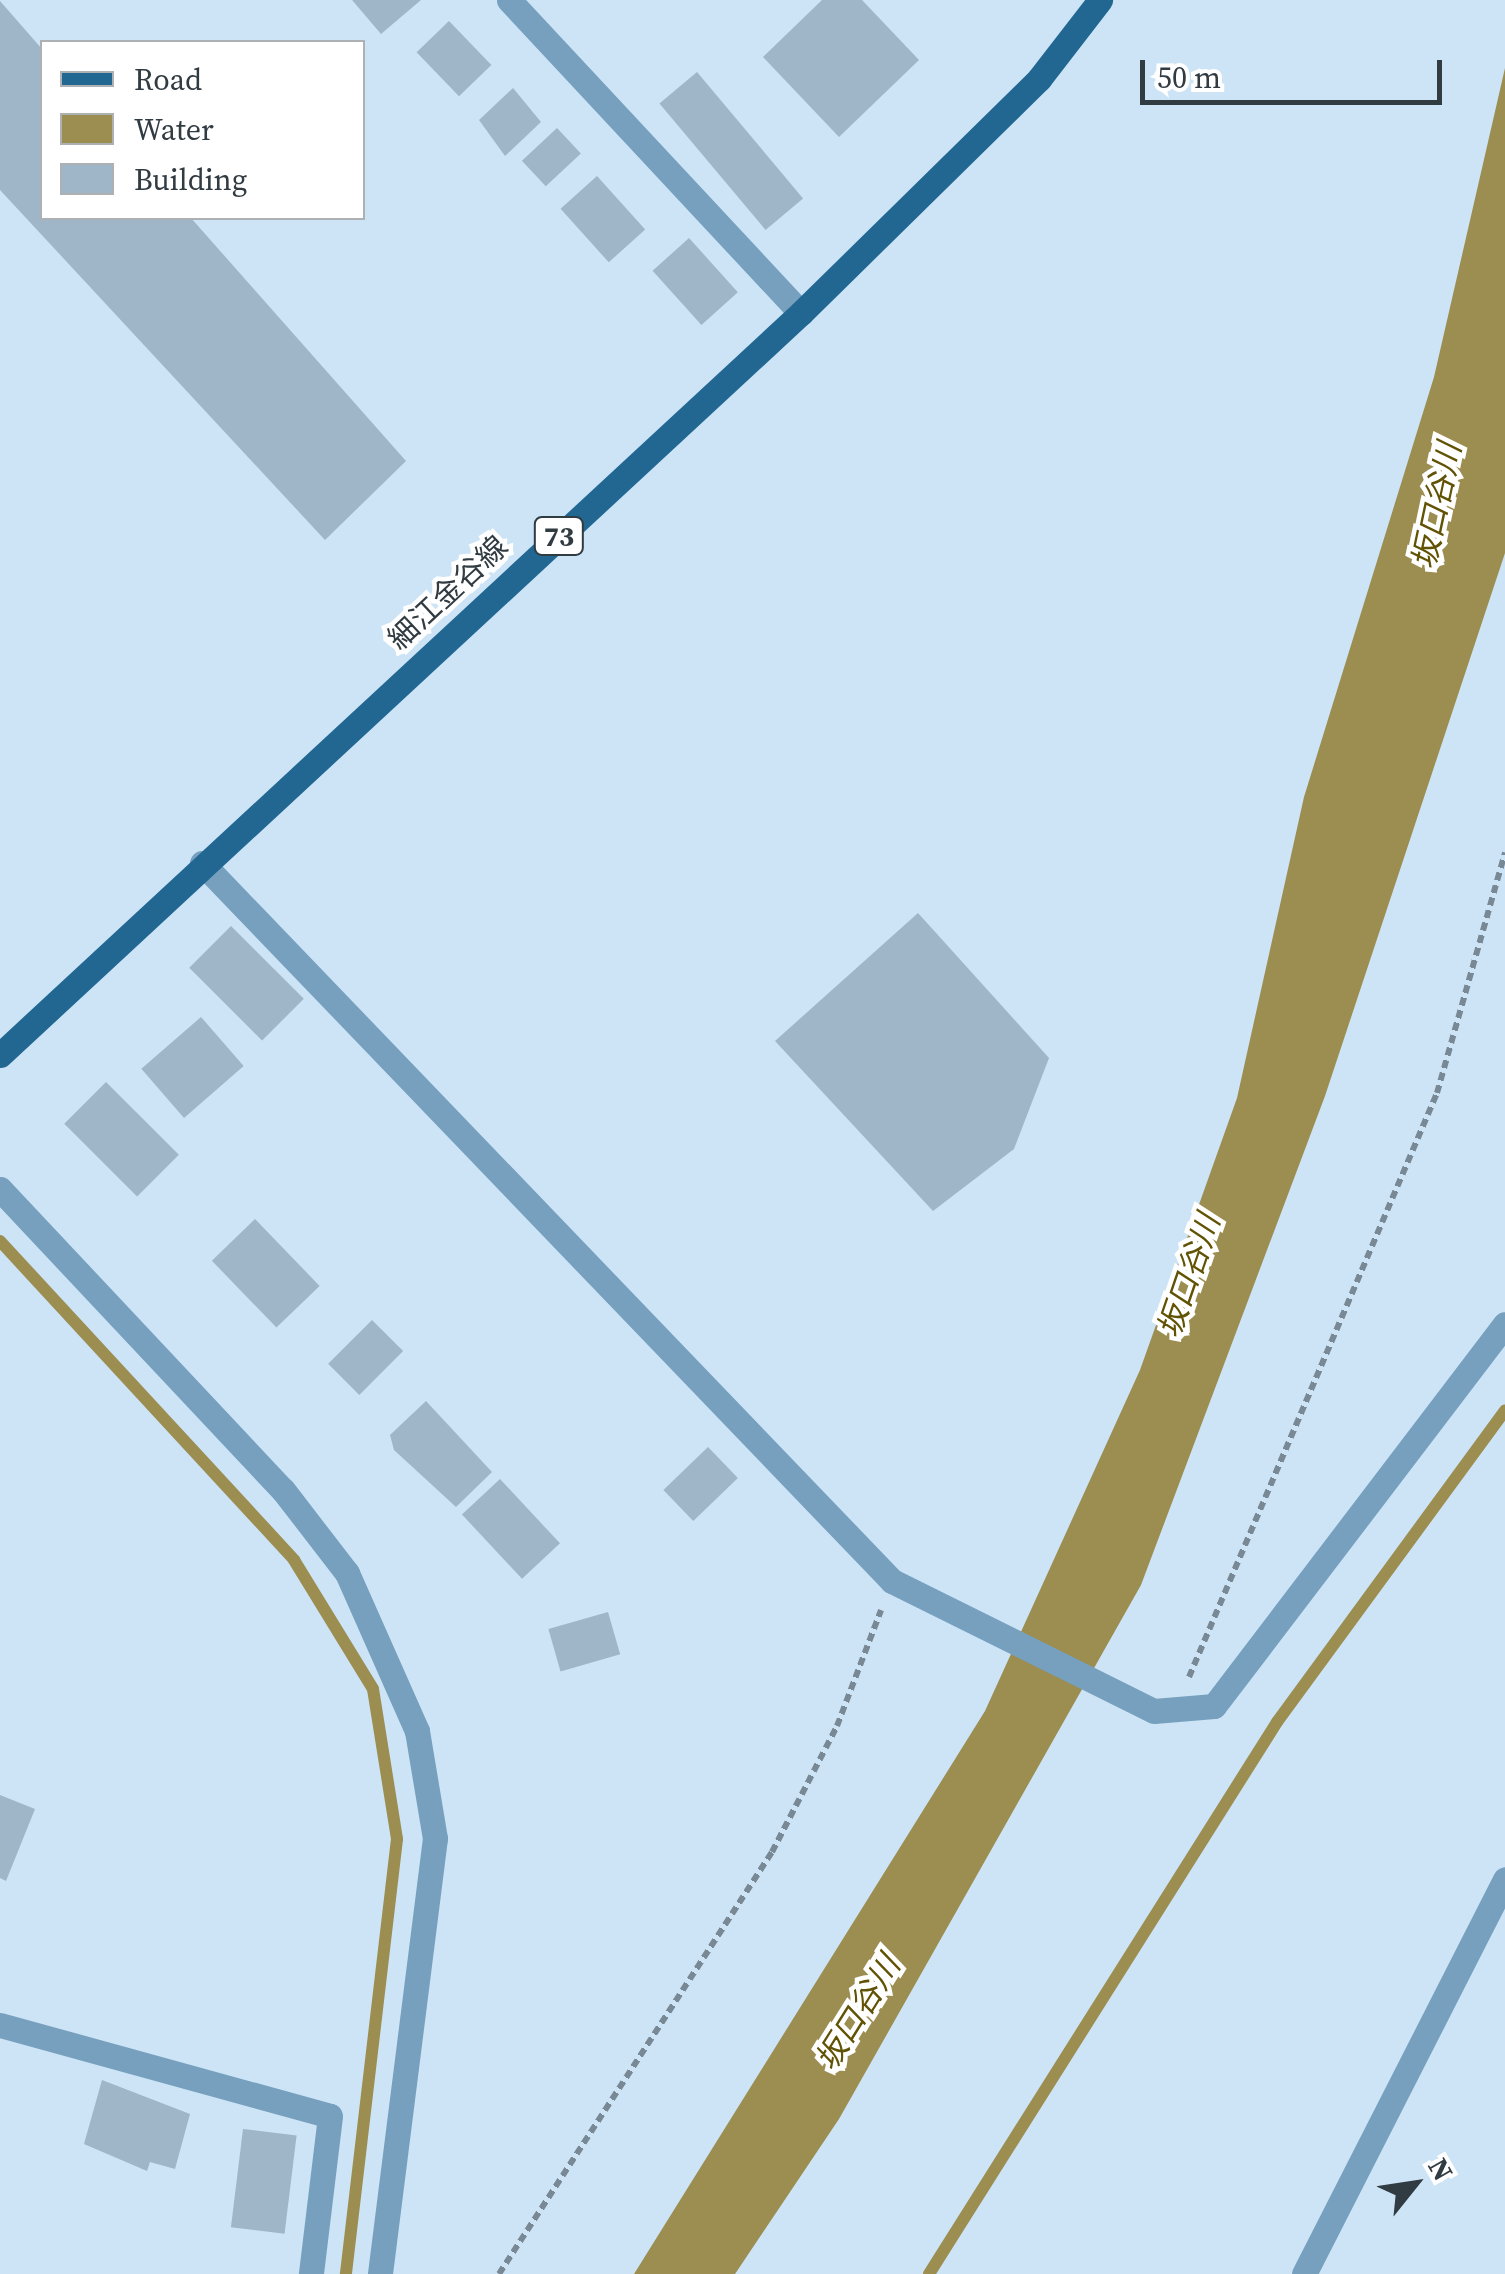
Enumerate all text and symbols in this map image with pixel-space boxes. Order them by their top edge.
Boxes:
legend [40,40,365,220]
scale bar [1145,40,1448,102]
text: 50 m [1157,57,1221,98]
text: Road [134,59,202,100]
text: Water [134,109,214,150]
text: Building [134,159,247,200]
water label: 坂口谷川 [1405,439,1469,573]
road number: 73 [532,513,586,559]
street label: 細江金谷線 [381,529,515,657]
water label: 坂口谷川 [1150,1209,1228,1343]
water label: 坂口谷川 [808,1949,908,2077]
north arrow [1365,2134,1465,2234]
text: N [1419,2151,1463,2187]

